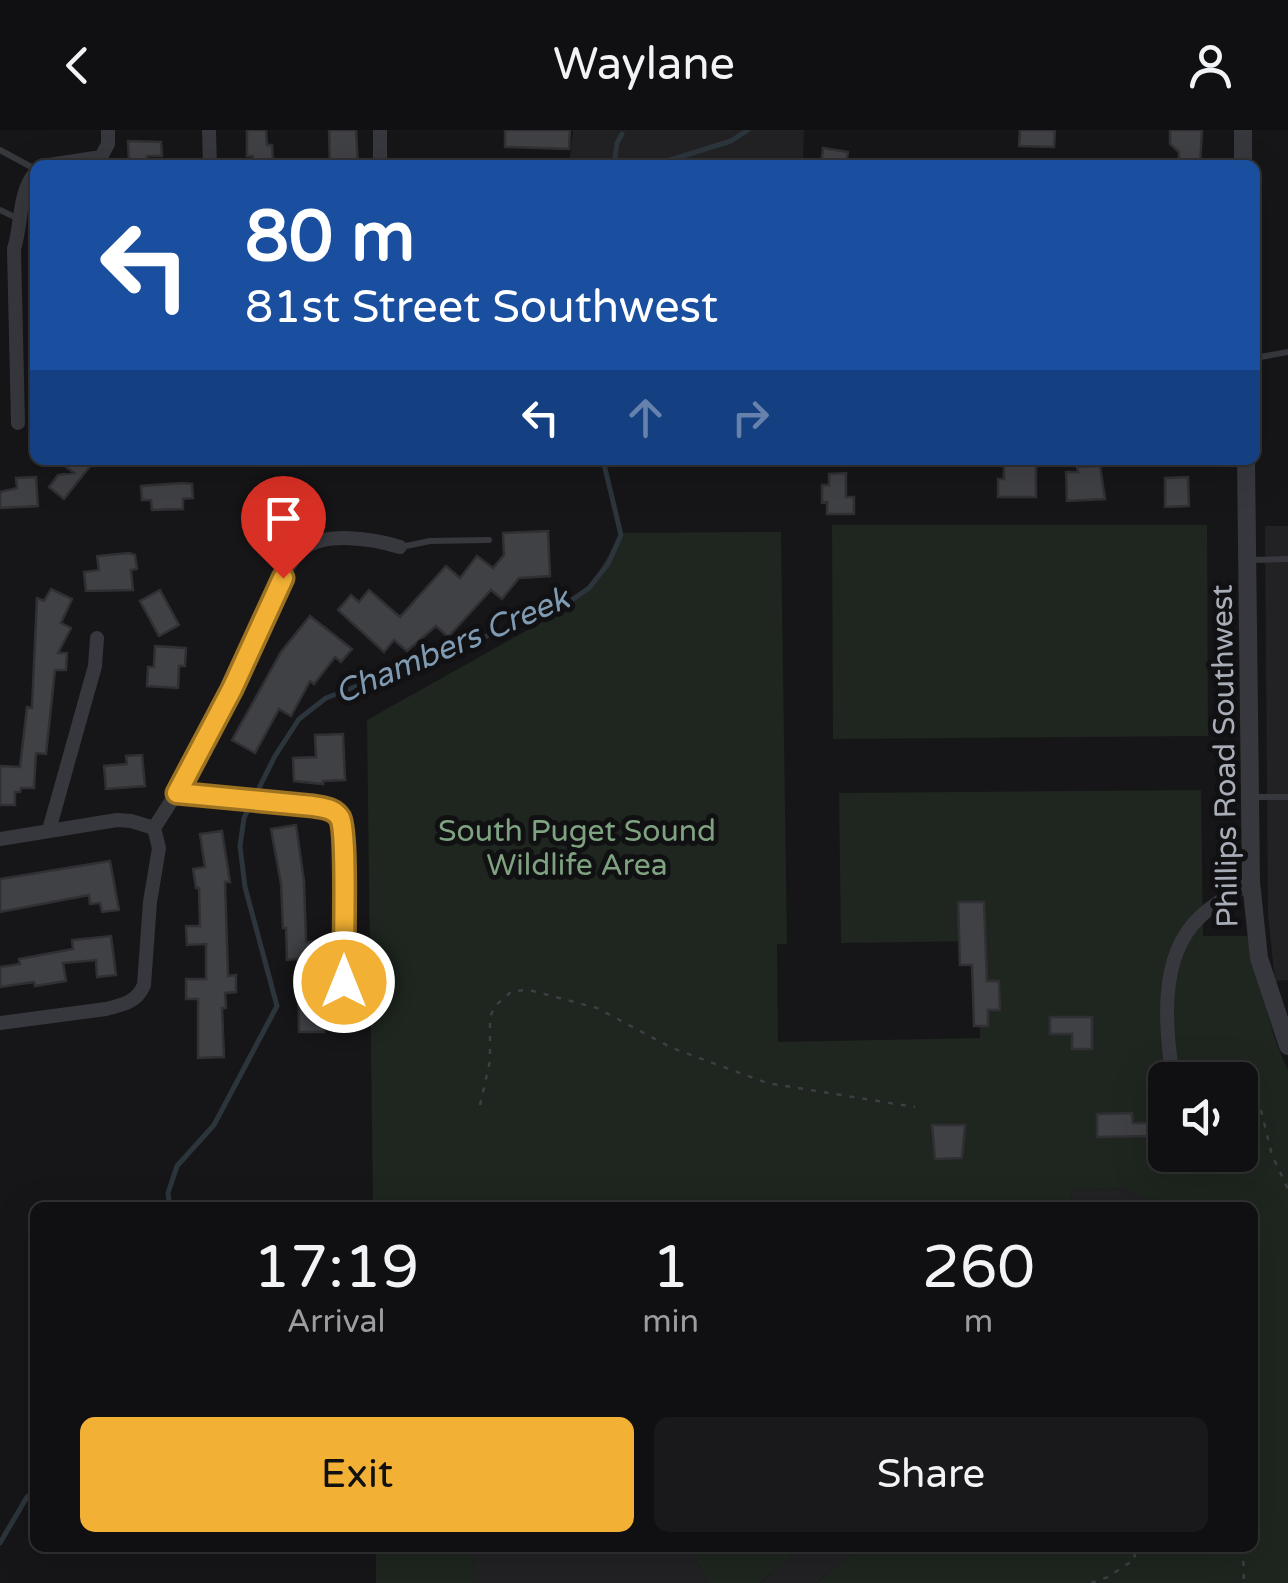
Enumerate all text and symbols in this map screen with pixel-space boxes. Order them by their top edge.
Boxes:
icon: back [50,38,105,93]
text: Waylane [553,38,735,92]
icon: person [1183,38,1238,93]
text: 80 m [245,196,415,280]
icon: left [80,200,210,330]
text: 81st Street Southwest [245,281,718,335]
icon: left [513,390,568,445]
icon: ahead [618,390,673,445]
icon: right [723,390,778,445]
pin [241,476,326,579]
icon: arrive [256,491,311,546]
water label: Chambers Creek [329,579,577,712]
street label: Phillips Road Southwest [1204,584,1246,928]
park label: South Puget Sound Wildlife Area [438,813,716,884]
position arrow [292,930,396,1034]
map controls [1148,1062,1258,1172]
button: sound [1148,1062,1258,1172]
text: 17:19 [253,1232,419,1304]
text: 1 [652,1232,689,1304]
text: 260 [922,1232,1035,1304]
text: Arrival [287,1303,386,1341]
text: min [642,1303,699,1341]
text: m [964,1303,993,1341]
button: Exit [80,1417,634,1532]
button: Share [654,1417,1208,1532]

